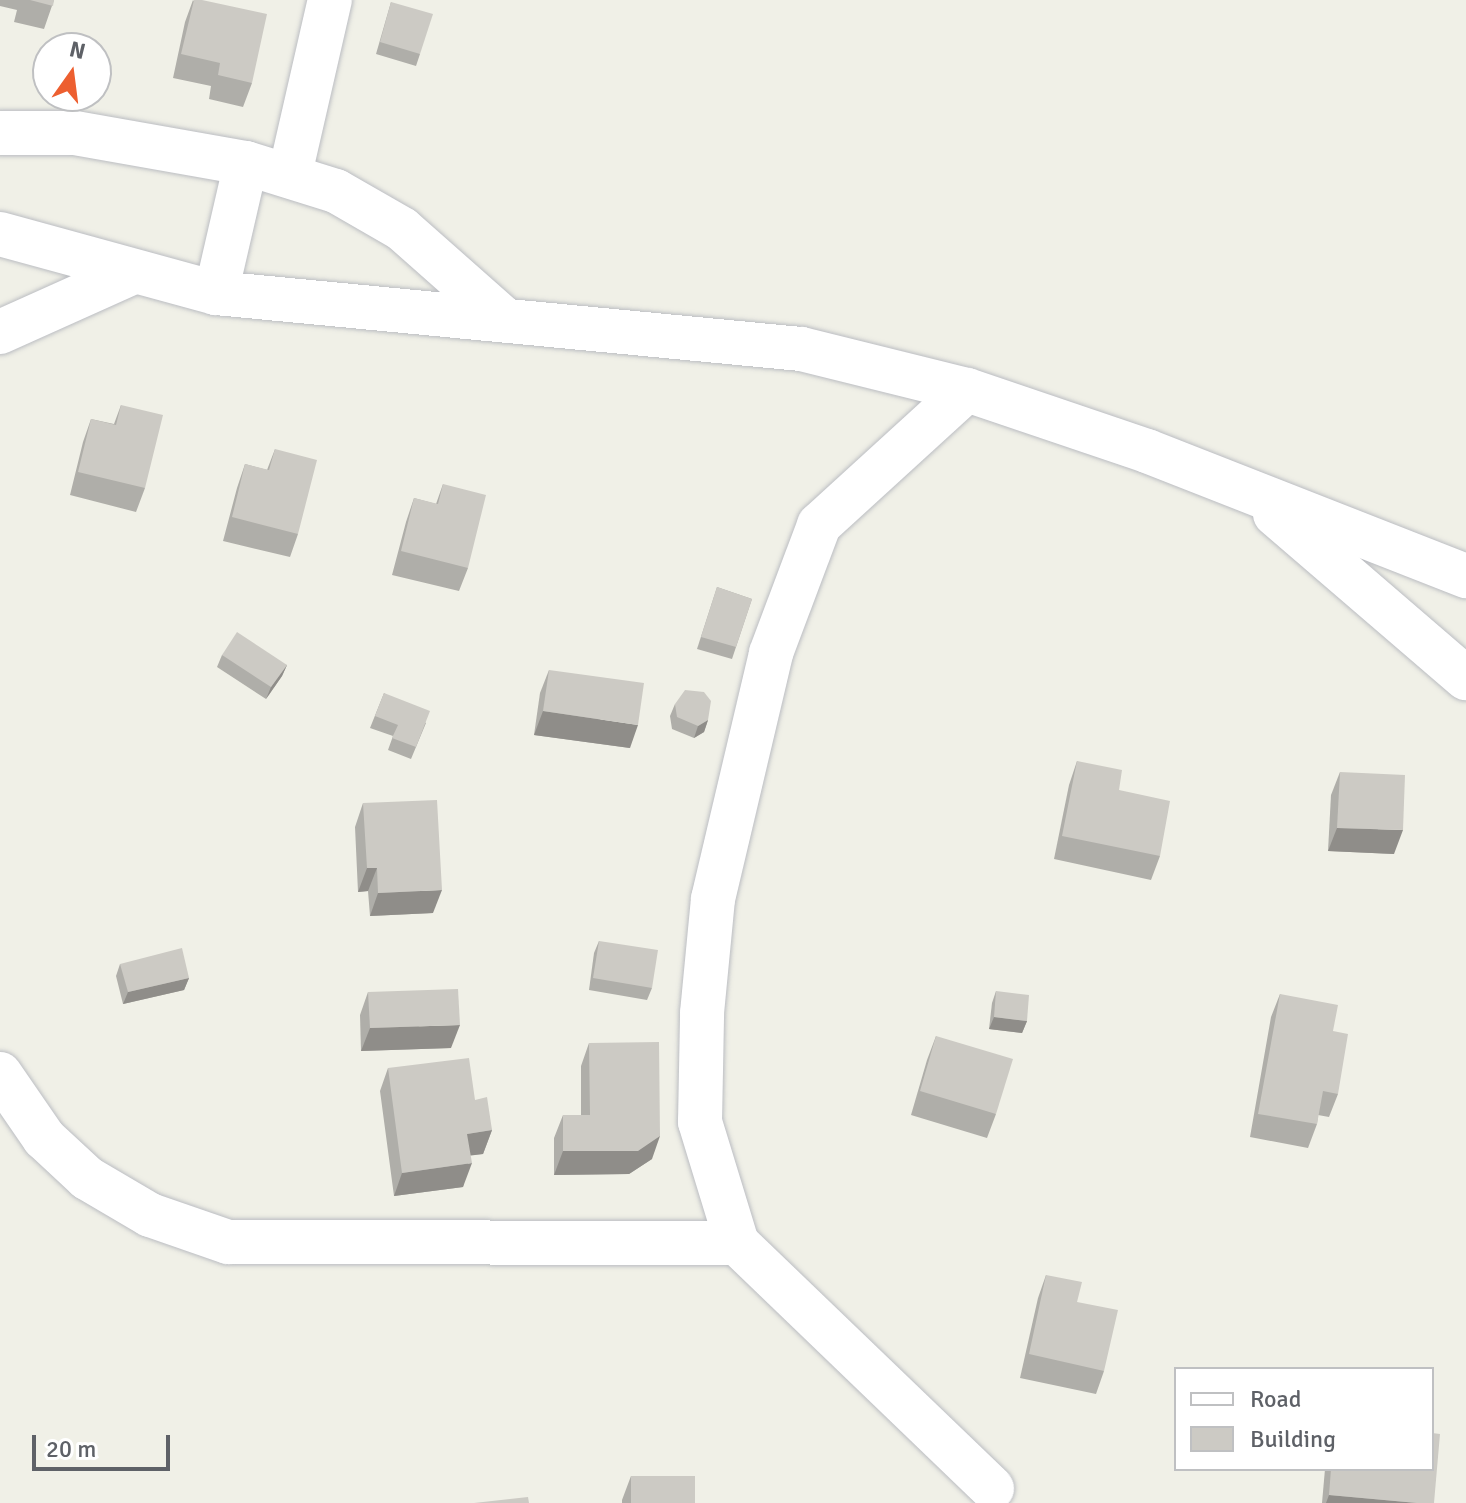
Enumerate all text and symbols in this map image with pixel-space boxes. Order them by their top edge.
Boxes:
north arrow [32,32,112,112]
text: N [67,35,88,65]
legend [1174,1367,1434,1471]
text: Road [1250,1384,1301,1414]
scale bar [36,1419,174,1469]
text: Building [1250,1424,1336,1454]
text: 20 m [46,1434,96,1464]

